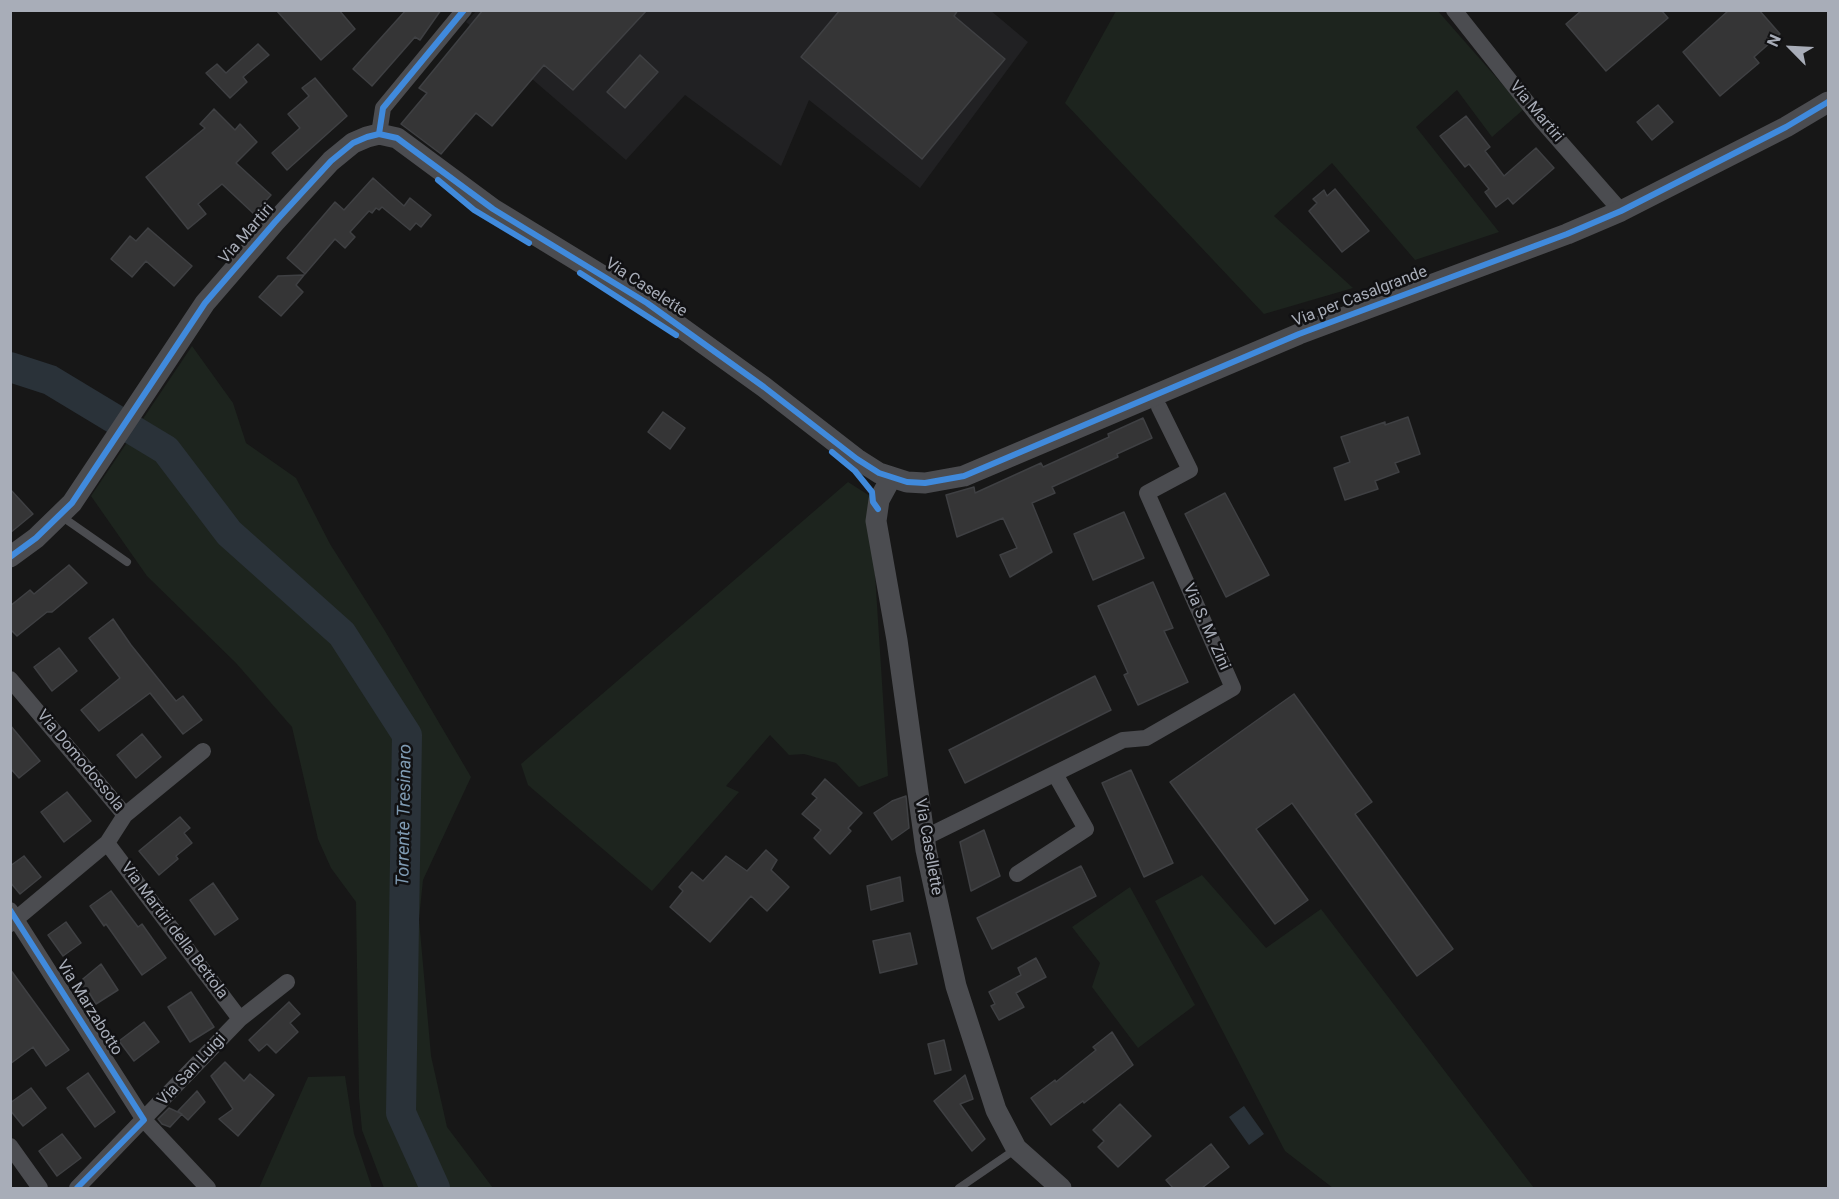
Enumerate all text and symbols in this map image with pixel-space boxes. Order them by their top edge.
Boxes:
north arrow [1761,18,1821,78]
text: N [1763,31,1785,50]
street label: Via Martiri [1505,78,1567,146]
street label: Via Martiri [216,200,278,268]
street label: Via Caselette [601,254,691,322]
street label: Via per Casalgrande [1290,262,1430,332]
street label: Via S. M. Zini [1178,581,1234,673]
street label: Via Domodossola [32,707,128,815]
water label: Torrente Tresinaro [393,744,417,886]
street label: Via Casellette [910,797,946,897]
street label: Via Martiri della Bettola [116,859,232,1003]
street label: Via Marzabotto [52,957,126,1059]
street label: Via San Luigi [154,1030,230,1110]

